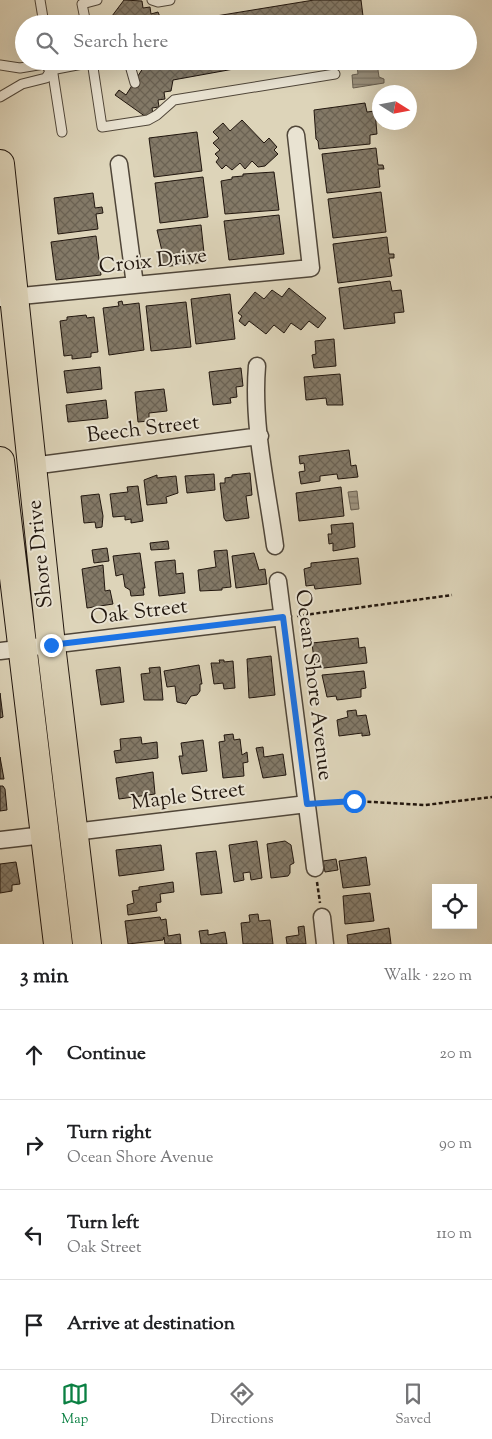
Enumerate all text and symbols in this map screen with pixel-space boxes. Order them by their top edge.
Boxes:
search box [15,15,477,70]
icon: search [33,29,61,57]
text: Search here [73,29,168,56]
north arrow [372,85,417,130]
street label: Croix Drive [97,241,209,283]
street label: Beech Street [85,408,201,452]
street label: Shore Drive [20,498,62,610]
street label: Ocean Shore Avenue [286,588,340,782]
street label: Oak Street [89,592,189,634]
route end [40,634,63,657]
street label: Maple Street [129,775,247,819]
route start [343,790,366,813]
map controls [432,884,477,929]
button: locate [432,884,477,929]
text: 3 min [20,962,69,992]
text: Walk · 220 m [384,965,472,988]
icon: ahead [20,1041,48,1069]
text: Continue [67,1041,146,1068]
text: 20 m [439,1043,472,1066]
text: Turn right [67,1120,151,1147]
icon: right [20,1131,48,1159]
text: 90 m [439,1133,472,1156]
text: Ocean Shore Avenue [67,1147,213,1170]
text: Turn left [67,1210,139,1237]
icon: left [20,1221,48,1249]
text: 110 m [436,1223,472,1246]
text: Oak Street [67,1237,141,1260]
icon: arrive [20,1311,48,1339]
text: Arrive at destination [67,1311,235,1338]
tab: Map [61,1380,89,1430]
tab: Directions [210,1380,274,1430]
tab: Saved [395,1380,431,1430]

